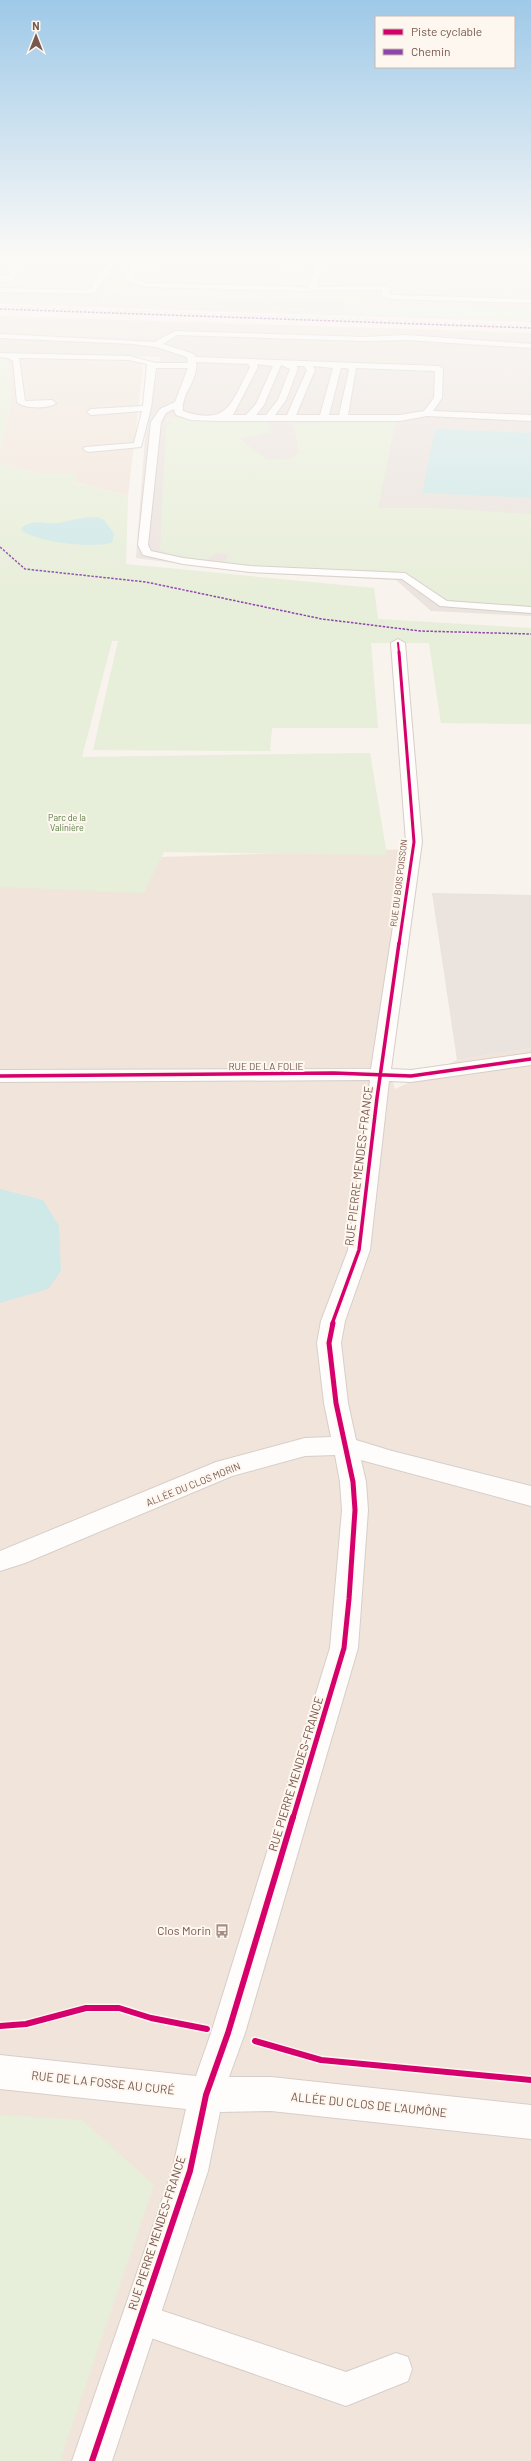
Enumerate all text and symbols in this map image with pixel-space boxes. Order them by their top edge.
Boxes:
north arrow [16,16,56,56]
legend [375,16,515,68]
text: N [32,19,40,32]
text: Piste cyclable [411,24,482,38]
text: Chemin [411,44,451,58]
park label: Parc de la Valinière [48,812,86,833]
street label: RUE DU BOIS POISSON [388,839,409,927]
street label: RUE DE LA FOLIE [228,1060,304,1072]
street label: RUE PIERRE MENDES-FRANCE [341,1085,375,1247]
street label: ALLÉE DU CLOS MORIN [144,1460,242,1508]
street label: RUE PIERRE MENDES-FRANCE [265,1695,325,1853]
place label: Clos Morin [157,1923,211,1937]
bus stop icon: Clos Morin [214,1923,230,1939]
street label: RUE DE LA FOSSE AU CURÉ [31,2068,175,2096]
street label: ALLÉE DU CLOS DE L'AUMÔNE [290,2089,448,2119]
street label: RUE PIERRE MENDES-FRANCE [124,2154,188,2312]

